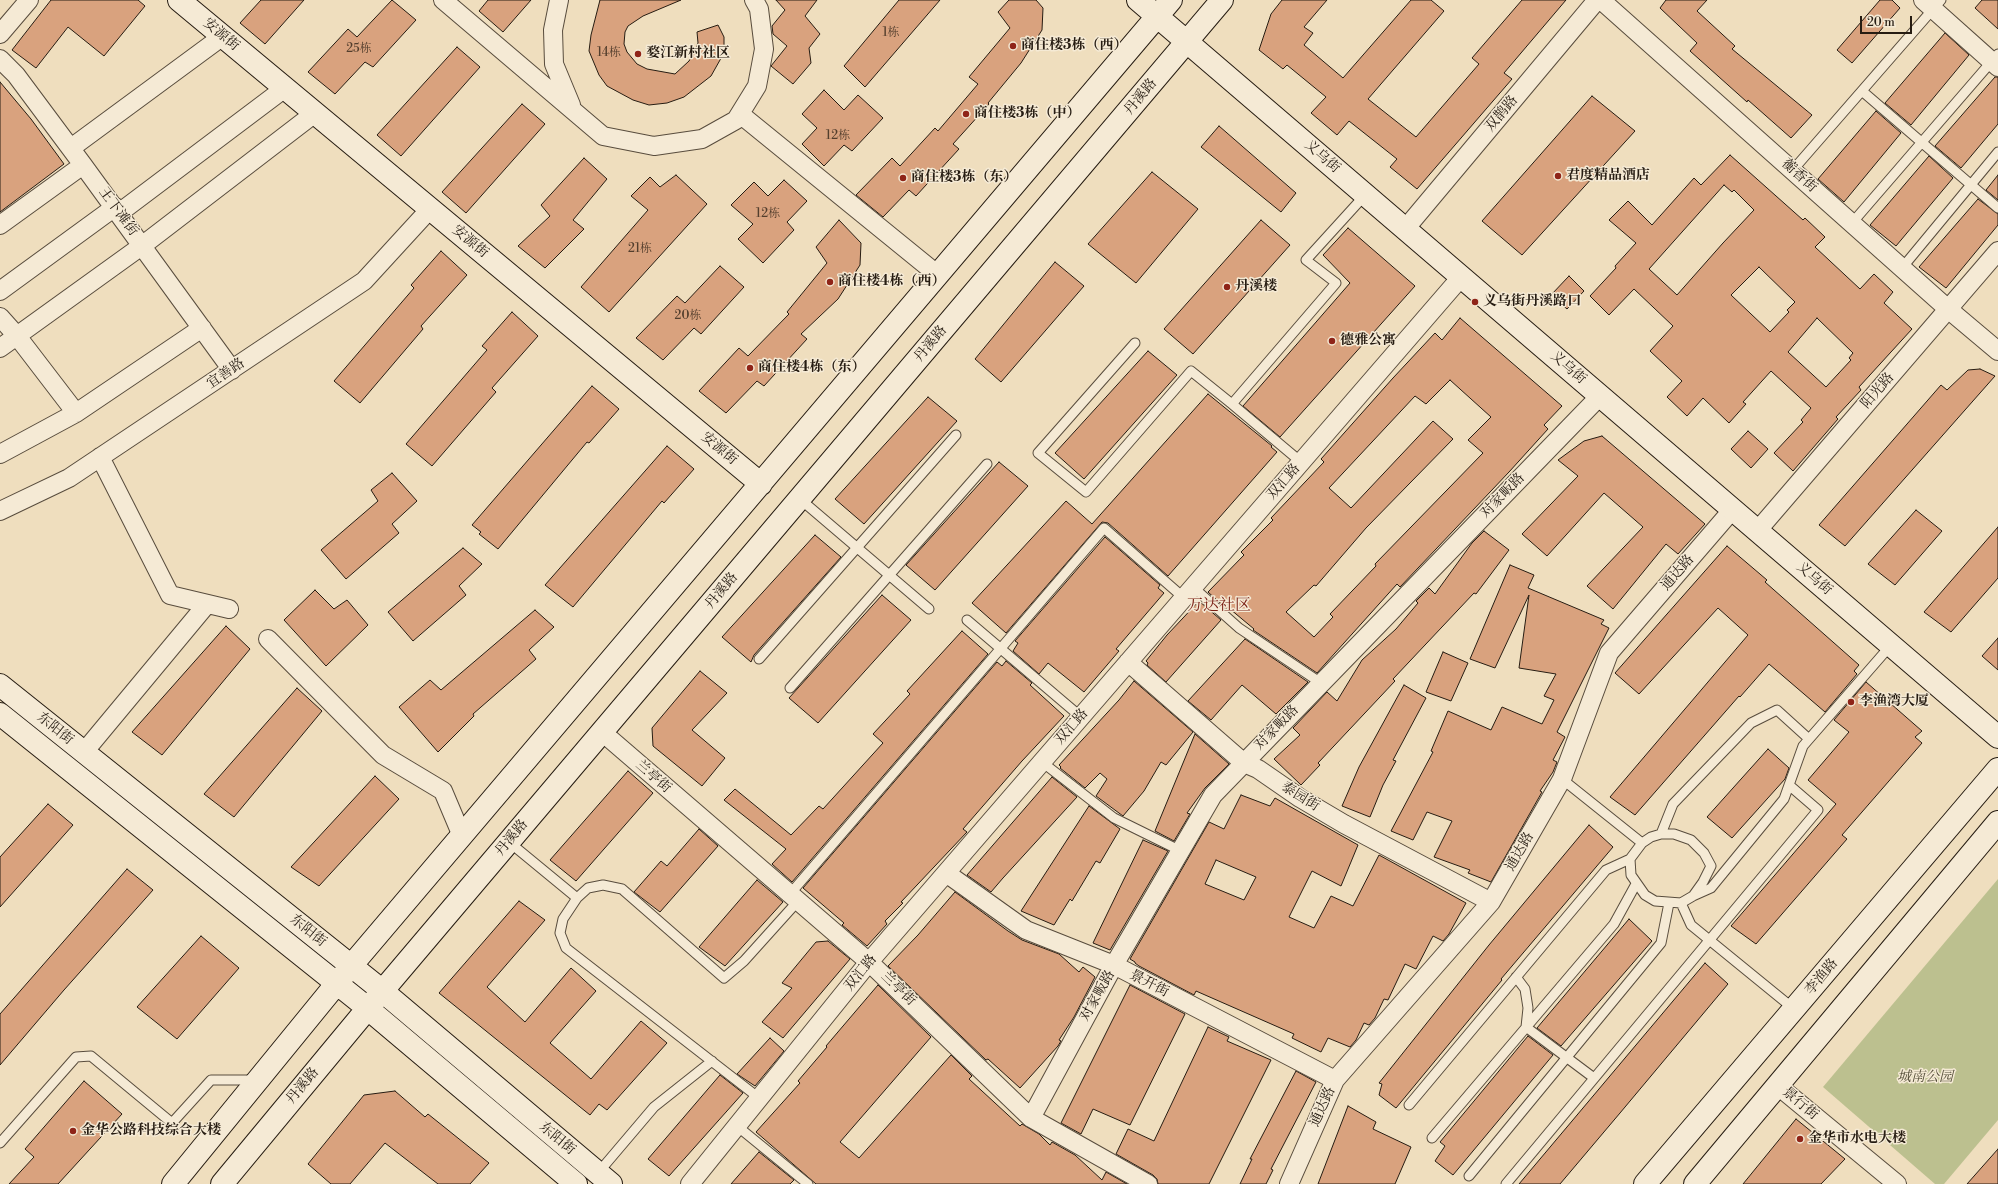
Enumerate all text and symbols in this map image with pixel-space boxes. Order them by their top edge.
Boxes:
scale bar [1862,8,1914,34]
street label: 安源街 [200,15,242,55]
text: 20 m [1867,15,1895,30]
house number: 1栋 [882,26,900,40]
place label: 商住楼3栋（西） [1021,38,1127,54]
marker: 商住楼3栋（西） [1008,41,1018,51]
house number: 25栋 [346,42,372,56]
house number: 14栋 [597,46,621,60]
place label: 婺江新村社区 [646,46,730,62]
marker: 婺江新村社区 [633,49,643,59]
street label: 丹溪路 [1121,76,1161,118]
street label: 双鹊路 [1482,93,1522,135]
place label: 商住楼3栋（中） [974,106,1080,122]
marker: 商住楼3栋（中） [961,109,971,119]
house number: 12栋 [826,129,850,143]
street label: 义乌街 [1301,137,1343,177]
street label: 蘅香街 [1778,156,1820,196]
place label: 君度精品酒店 [1566,168,1650,184]
place label: 商住楼3栋（东） [911,170,1017,186]
marker: 君度精品酒店 [1553,171,1563,181]
marker: 商住楼3栋（东） [898,173,908,183]
street label: 王下滩街 [95,184,141,240]
house number: 12栋 [756,207,780,221]
street label: 安源街 [449,222,491,262]
house number: 21栋 [628,242,652,256]
place label: 商住楼4栋（西） [838,274,945,290]
marker: 商住楼4栋（西） [825,277,835,287]
place label: 丹溪楼 [1235,279,1277,295]
marker: 丹溪楼 [1222,282,1232,292]
place label: 义乌街丹溪路口 [1483,294,1581,310]
marker: 义乌街丹溪路口 [1470,297,1480,307]
house number: 20栋 [675,309,701,323]
street label: 丹溪路 [911,323,951,365]
place label: 德雅公寓 [1340,333,1396,349]
marker: 德雅公寓 [1327,336,1337,346]
street label: 义乌街 [1547,348,1589,388]
street label: 宜善路 [204,355,248,393]
place label: 商住楼4栋（东） [758,360,865,376]
marker: 商住楼4栋（东） [745,363,755,373]
street label: 阳光路 [1858,370,1898,412]
street label: 安源街 [698,429,740,469]
street label: 双汇路 [1264,461,1304,503]
street label: 对家畈路 [1478,470,1528,522]
street label: 通达路 [1658,552,1698,594]
street label: 义乌街 [1793,559,1835,599]
street label: 丹溪路 [702,570,742,612]
district label: 万达社区 [1187,596,1251,616]
place label: 李渔湾大厦 [1859,694,1929,710]
marker: 李渔湾大厦 [1846,697,1856,707]
street label: 对家畈路 [1252,702,1302,754]
street label: 双汇路 [1052,706,1092,748]
street label: 东阳街 [33,709,77,749]
street label: 兰亭街 [632,757,674,797]
street label: 泰园街 [1278,779,1322,815]
street label: 丹溪路 [492,817,532,859]
street label: 通达路 [1502,830,1538,874]
street label: 东阳街 [286,911,330,951]
street label: 双汇路 [841,951,881,995]
street label: 李渔路 [1802,956,1842,998]
street label: 对家畈路 [1077,967,1119,1025]
street label: 景开街 [1126,967,1172,1001]
street label: 兰亭街 [877,968,919,1010]
street label: 丹溪路 [283,1065,323,1107]
park label: 城南公园 [1897,1070,1953,1086]
street label: 通达路 [1307,1084,1339,1130]
street label: 景行街 [1779,1084,1821,1124]
street label: 东阳街 [536,1119,578,1159]
place label: 金华公路科技综合大楼 [81,1123,221,1139]
marker: 金华公路科技综合大楼 [68,1126,78,1136]
place label: 金华市水电大楼 [1808,1131,1906,1147]
marker: 金华市水电大楼 [1795,1134,1805,1144]

